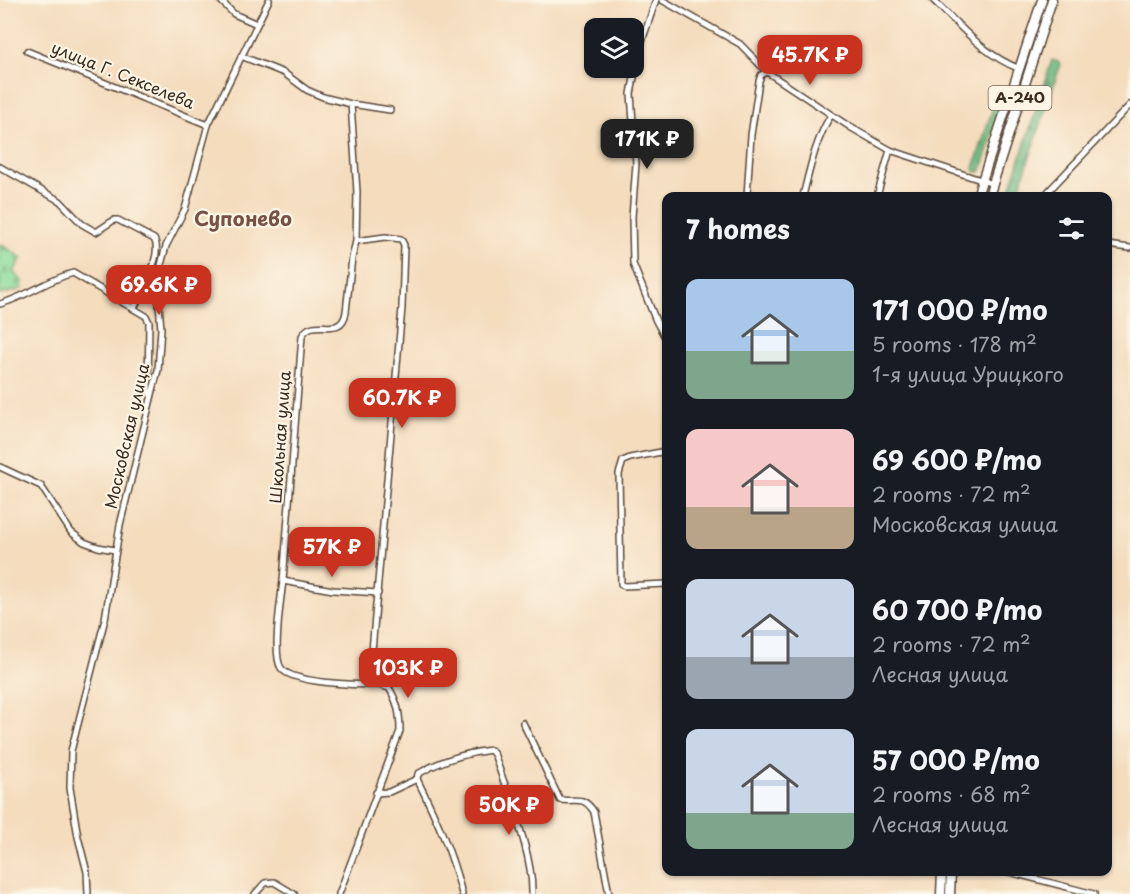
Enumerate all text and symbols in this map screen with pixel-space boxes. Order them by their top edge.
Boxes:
map controls [584,18,644,78]
button: layers [584,18,644,78]
street label: улица Г. Секселева [48,34,199,114]
pin: 45.7K ₽ [755,35,865,86]
text: 45.7K ₽ [771,39,849,69]
road number: А-240 [988,86,1052,110]
pin: 171K ₽ [598,119,696,170]
text: 171K ₽ [615,123,679,153]
district label: Супонево [194,203,292,233]
text: 7 homes [686,209,790,248]
icon: filters [1055,212,1088,245]
pin: 69.6K ₽ [104,265,214,316]
text: 69.6K ₽ [120,269,198,299]
text: 171 000 ₽/mo [872,290,1048,329]
icon: home [734,303,806,375]
text: 5 rooms · 178 m² [872,329,1037,359]
text: 1-я улица Урицкого [872,359,1064,389]
street label: Московская улица [98,361,154,511]
street label: Школьная улица [262,370,296,504]
pin: 60.7K ₽ [347,378,457,429]
text: 60.7K ₽ [363,382,441,412]
text: 69 600 ₽/mo [872,440,1042,479]
icon: home [734,453,806,525]
text: 2 rooms · 72 m² [872,479,1031,509]
text: Московская улица [872,509,1058,539]
pin: 57K ₽ [290,527,374,578]
text: 57K ₽ [303,531,361,561]
text: 60 700 ₽/mo [872,590,1042,629]
icon: home [734,603,806,675]
text: 2 rooms · 72 m² [872,629,1031,659]
pin: 103K ₽ [359,648,457,699]
text: 103K ₽ [373,652,443,682]
text: Лесная улица [872,659,1008,689]
text: 57 000 ₽/mo [872,740,1040,779]
icon: home [734,753,806,825]
text: 2 rooms · 68 m² [872,779,1031,809]
pin: 50K ₽ [467,785,551,836]
text: 50K ₽ [479,789,539,819]
text: Лесная улица [872,809,1008,839]

